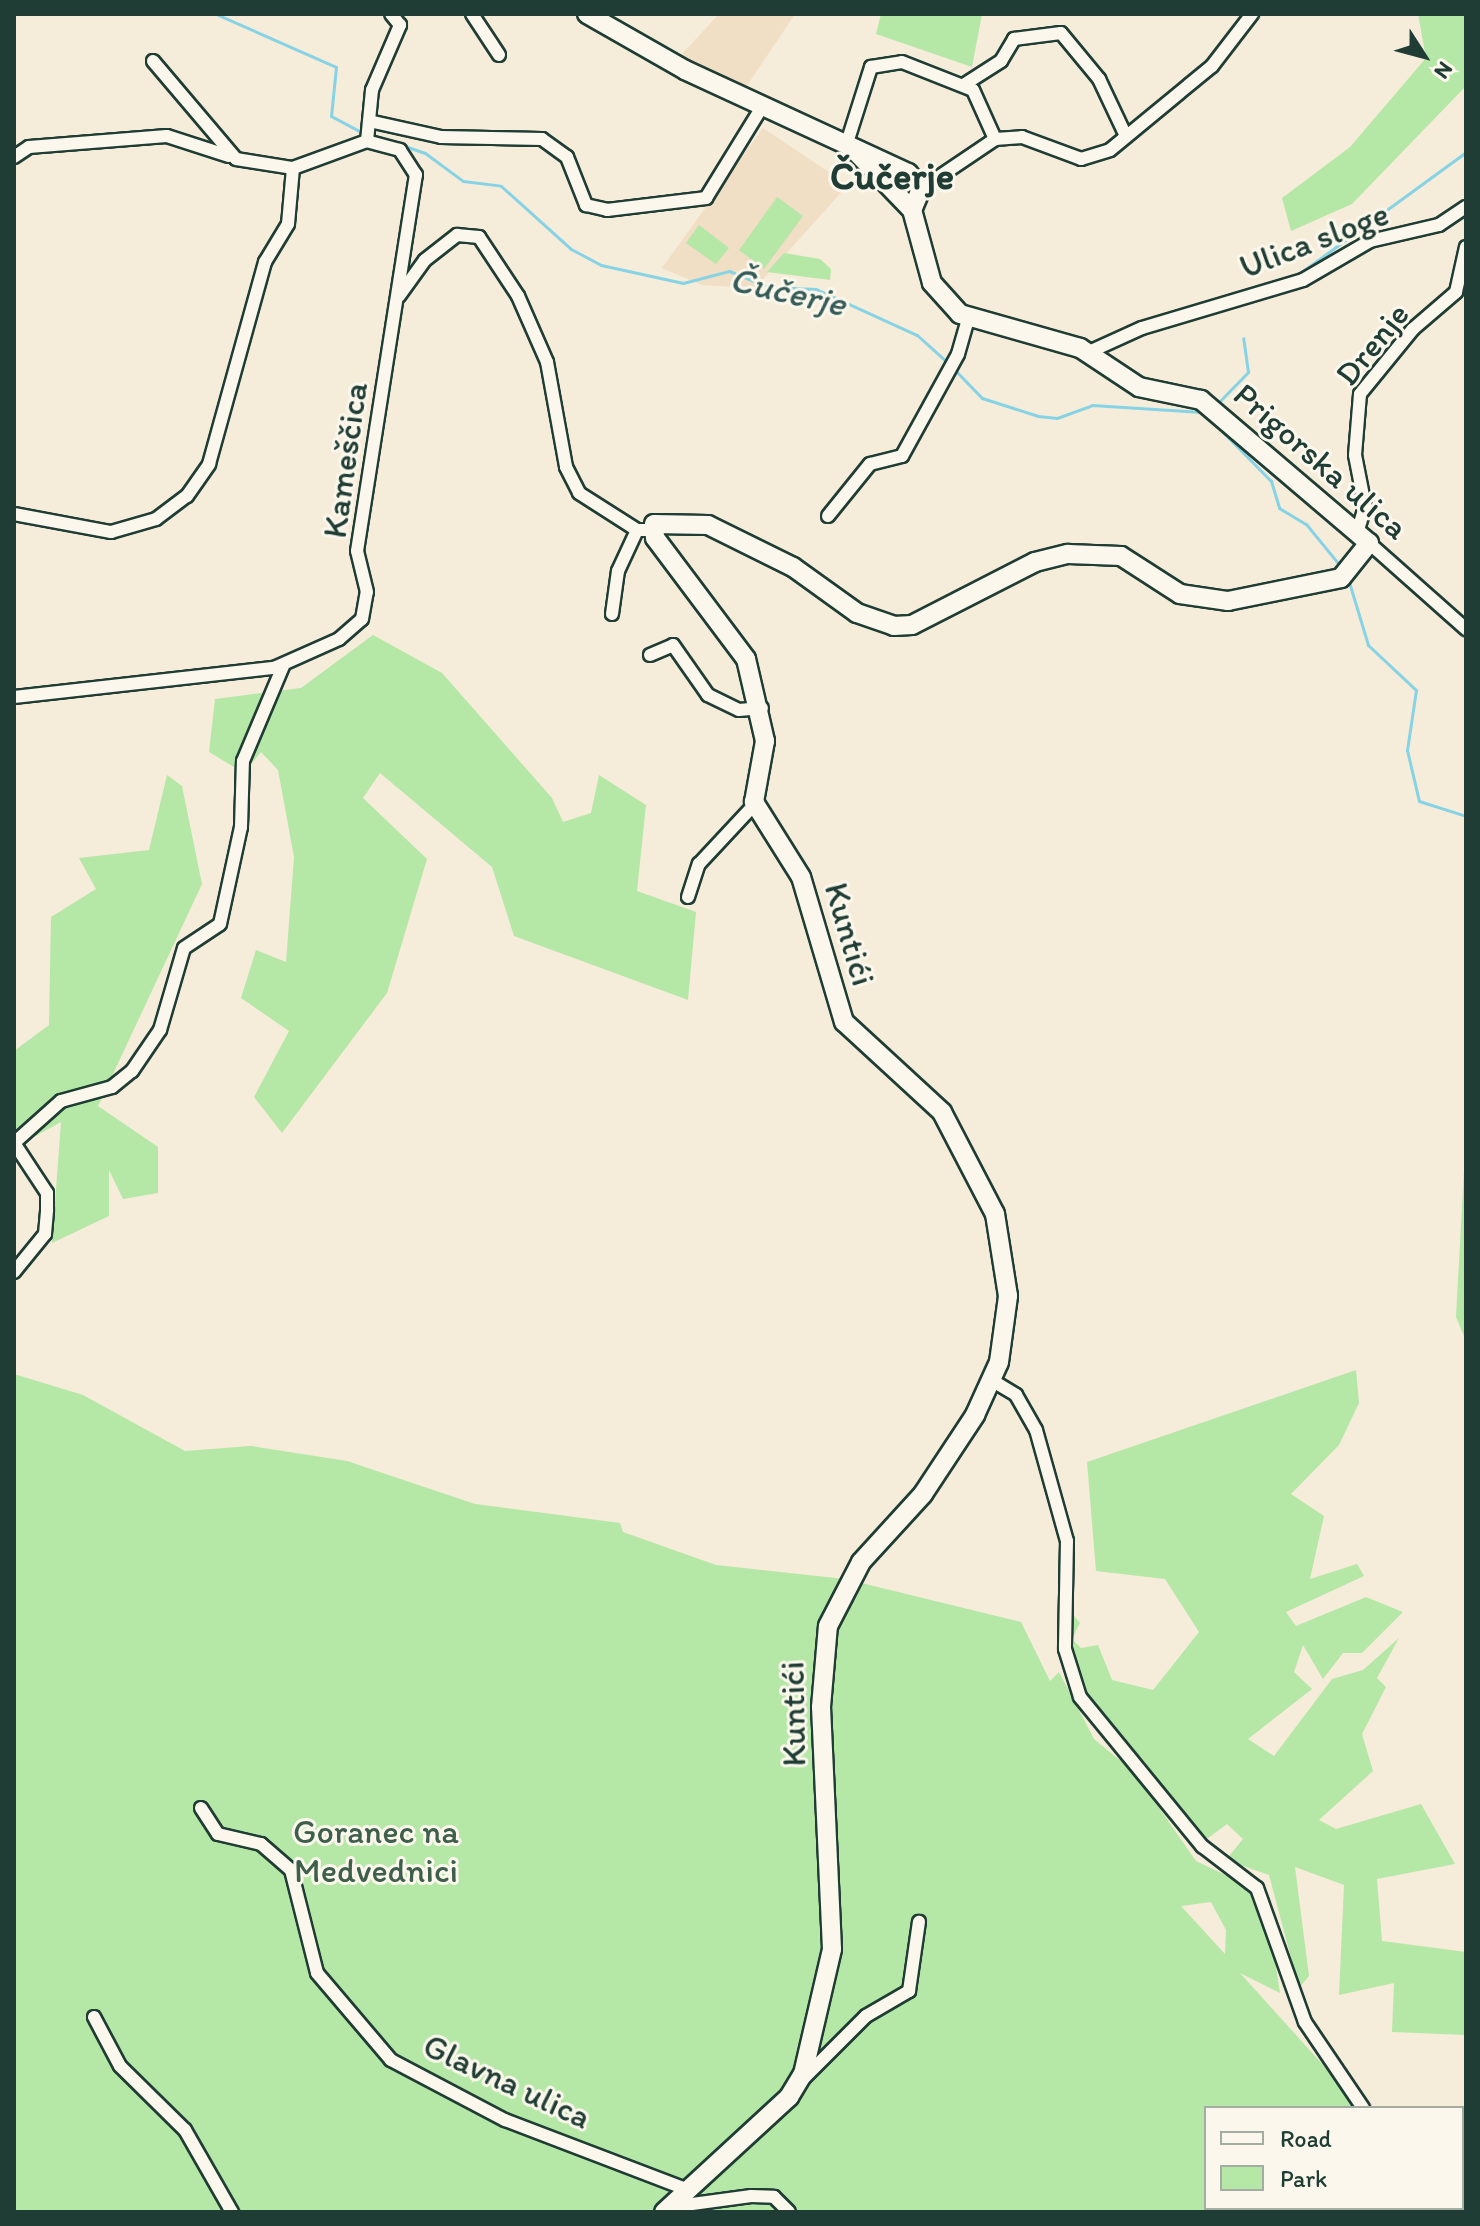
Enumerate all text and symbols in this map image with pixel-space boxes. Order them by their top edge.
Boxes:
north arrow [1384,16,1464,96]
text: N [1429,56,1459,84]
district label: Čučerje [830,154,954,200]
street label: Ulica sloge [1234,193,1394,287]
water label: Čučerje [726,257,850,325]
street label: Drenje [1326,294,1418,394]
street label: Prigorska ulica [1225,374,1417,548]
street label: Kameščica [314,379,376,541]
street label: Kuntići [816,878,884,990]
street label: Kuntići [772,1661,814,1767]
park label: Goranec na Medvednici [293,1811,459,1890]
street label: Glavna ulica [417,2024,597,2138]
legend [1204,2106,1464,2210]
text: Road [1280,2124,1332,2153]
text: Park [1280,2164,1327,2193]

